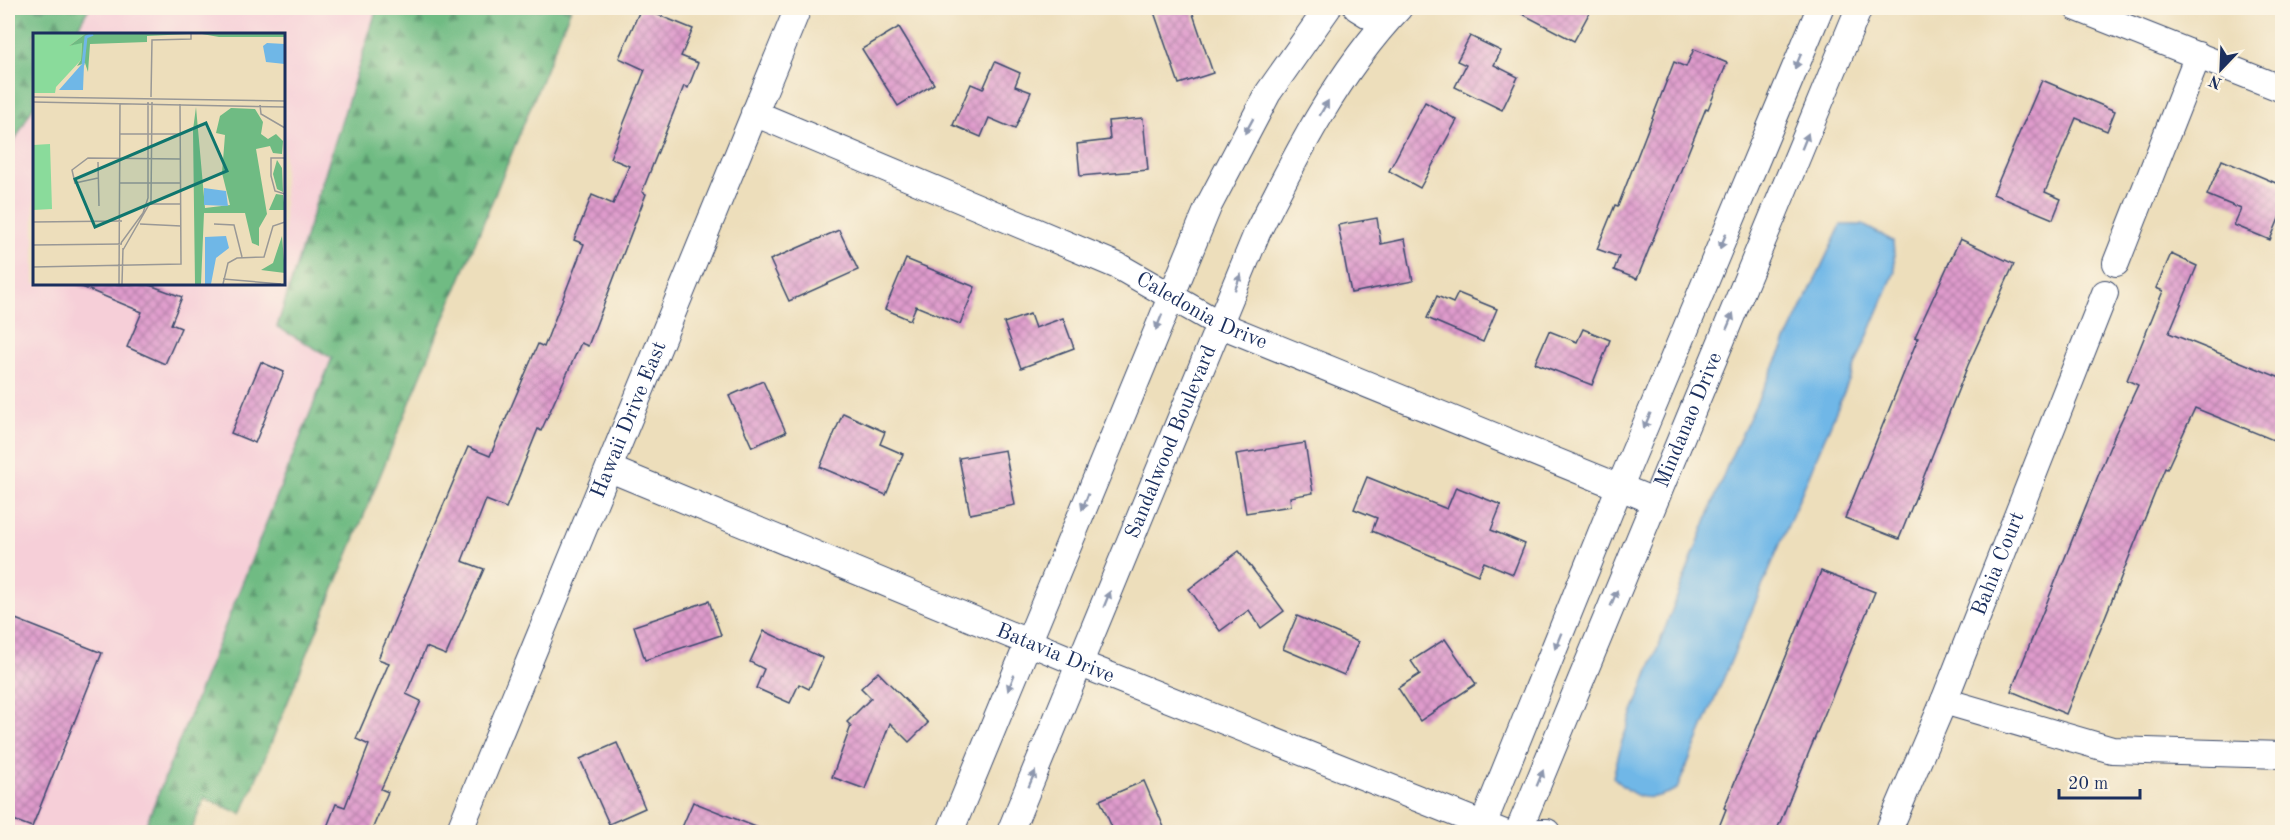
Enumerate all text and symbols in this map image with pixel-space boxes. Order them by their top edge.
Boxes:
inset map [33,33,285,285]
north arrow [2191,39,2251,99]
one-way arrow [1793,53,1803,71]
text: N [2206,71,2225,91]
one-way arrow [1319,100,1330,116]
one-way arrow [1244,118,1254,135]
one-way arrow [1801,132,1810,150]
one-way arrow [1718,233,1728,251]
street label: Caledonia Drive [1132,268,1270,353]
one-way arrow [1233,273,1243,291]
one-way arrow [1725,312,1735,330]
one-way arrow [1154,313,1163,331]
street label: Hawaii Drive East [587,338,670,501]
street label: Sandalwood Boulevard [1122,342,1220,541]
street label: Mindanao Drive [1651,349,1726,491]
one-way arrow [1642,413,1652,431]
one-way arrow [1080,494,1090,512]
street label: Bahia Court [1968,509,2028,619]
one-way arrow [1102,589,1112,607]
one-way arrow [1610,589,1619,607]
street label: Batavia Drive [993,620,1117,687]
one-way arrow [1553,632,1563,650]
one-way arrow [1006,674,1015,692]
scale bar [2059,762,2140,800]
one-way arrow [1535,769,1545,787]
one-way arrow [1028,770,1037,787]
text: 20 m [2068,775,2108,793]

